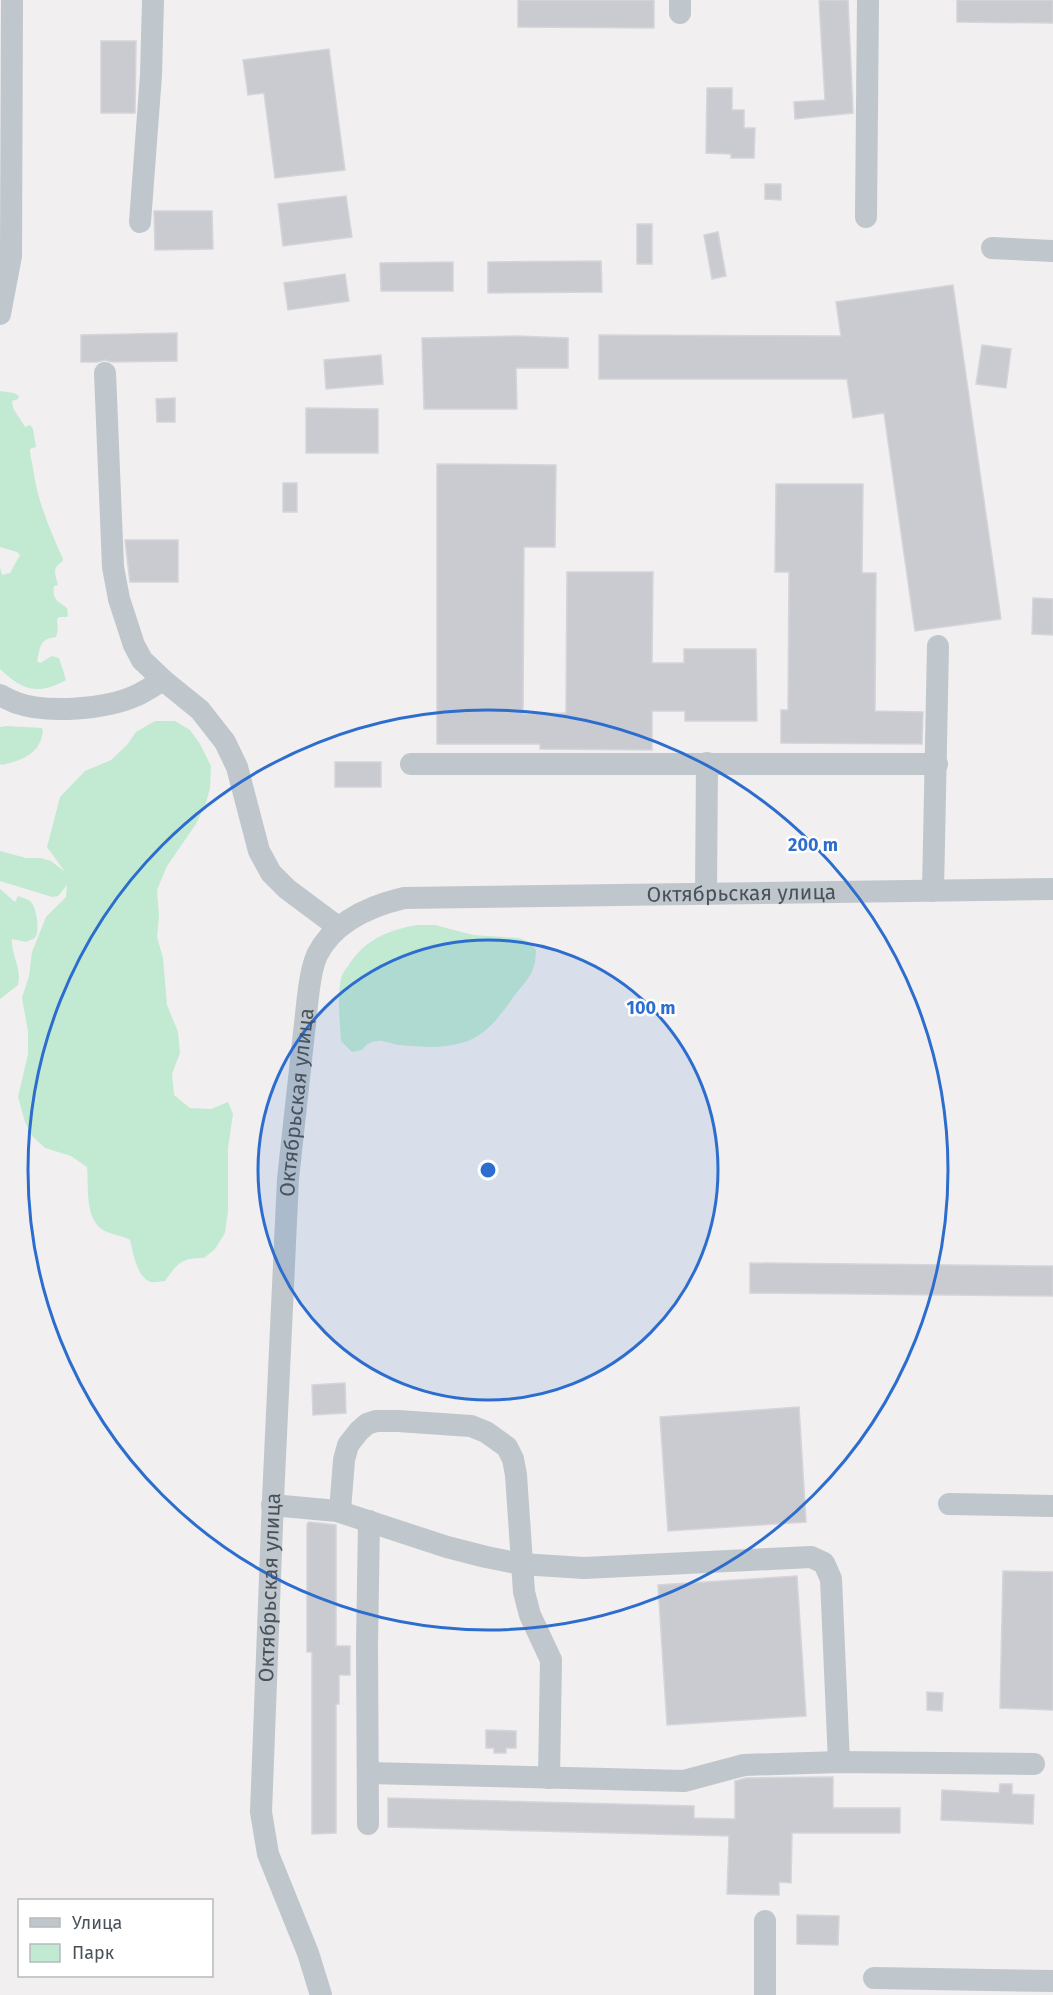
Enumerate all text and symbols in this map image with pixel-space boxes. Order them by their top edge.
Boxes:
text: 200 m [788,834,838,856]
street label: Октябрьская улица [646,879,836,908]
text: 100 m [627,997,675,1019]
street label: Октябрьская улица [274,1007,320,1197]
centre of rings [478,1160,498,1180]
street label: Октябрьская улица [253,1492,286,1683]
legend [18,1899,213,1977]
text: Улица [72,1912,122,1934]
text: Парк [72,1942,115,1964]

